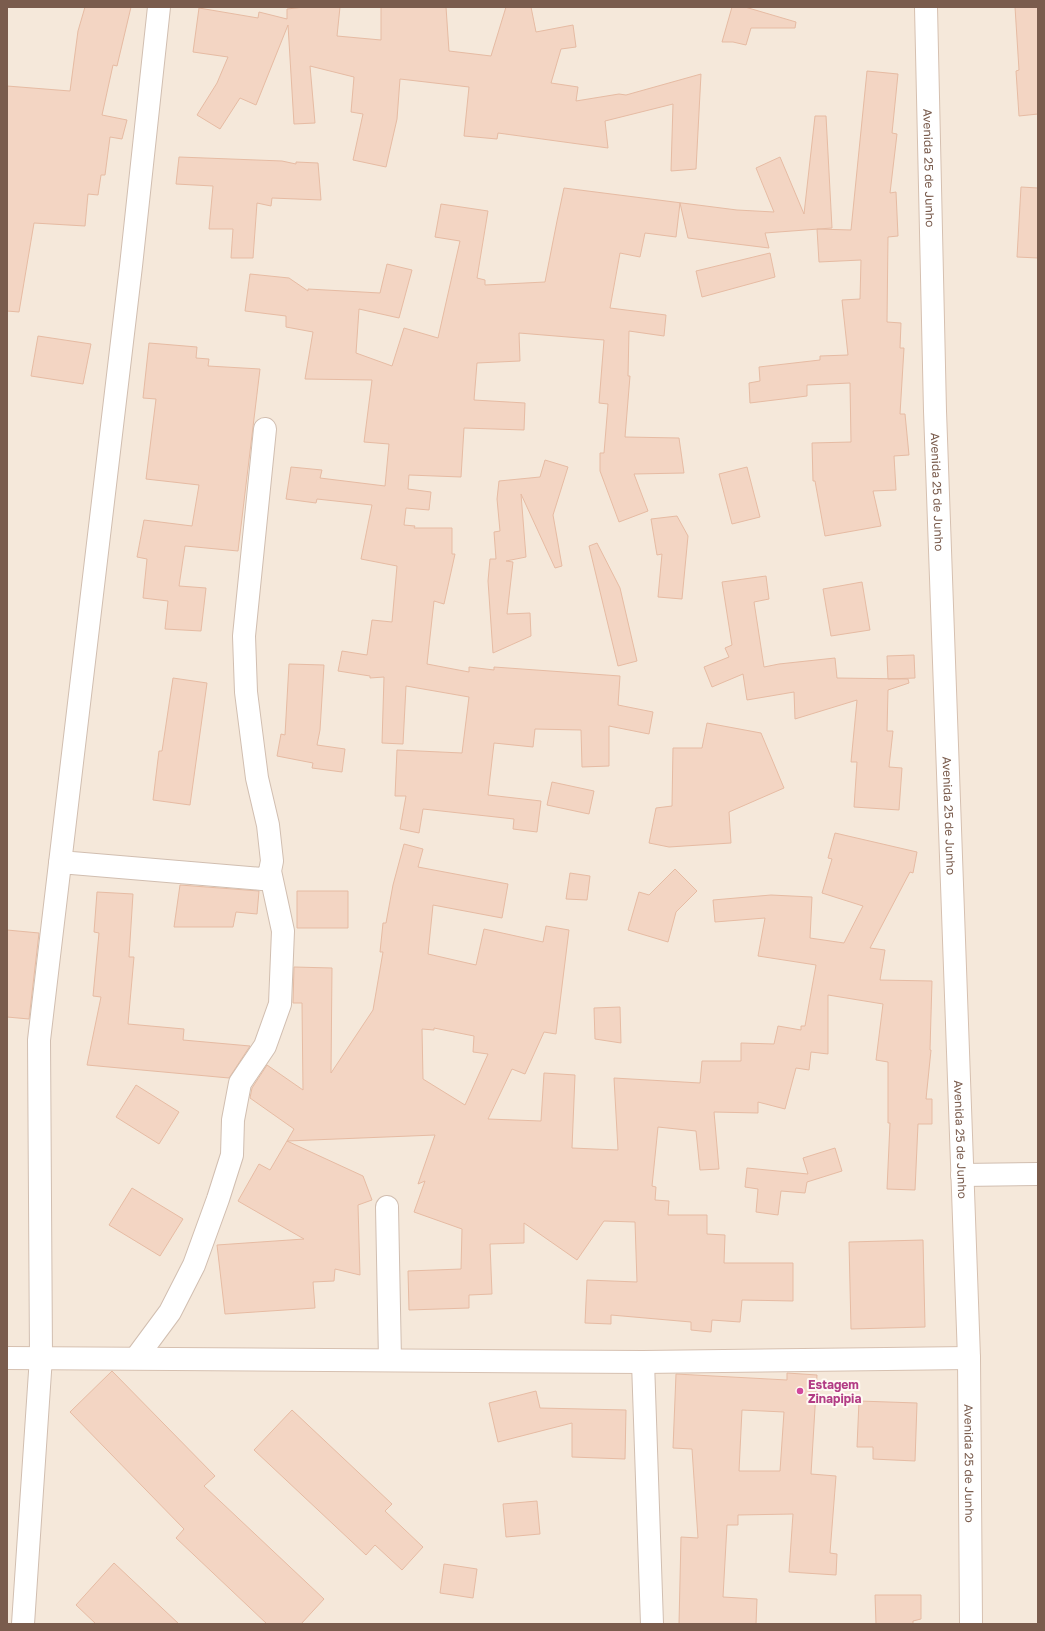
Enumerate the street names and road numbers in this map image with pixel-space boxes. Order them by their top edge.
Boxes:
street label: Avenida 25 de Junho [921,108,938,228]
street label: Avenida 25 de Junho [928,432,948,551]
street label: Avenida 25 de Junho [940,756,959,875]
street label: Avenida 25 de Junho [952,1080,971,1199]
street label: Avenida 25 de Junho [962,1404,978,1523]

